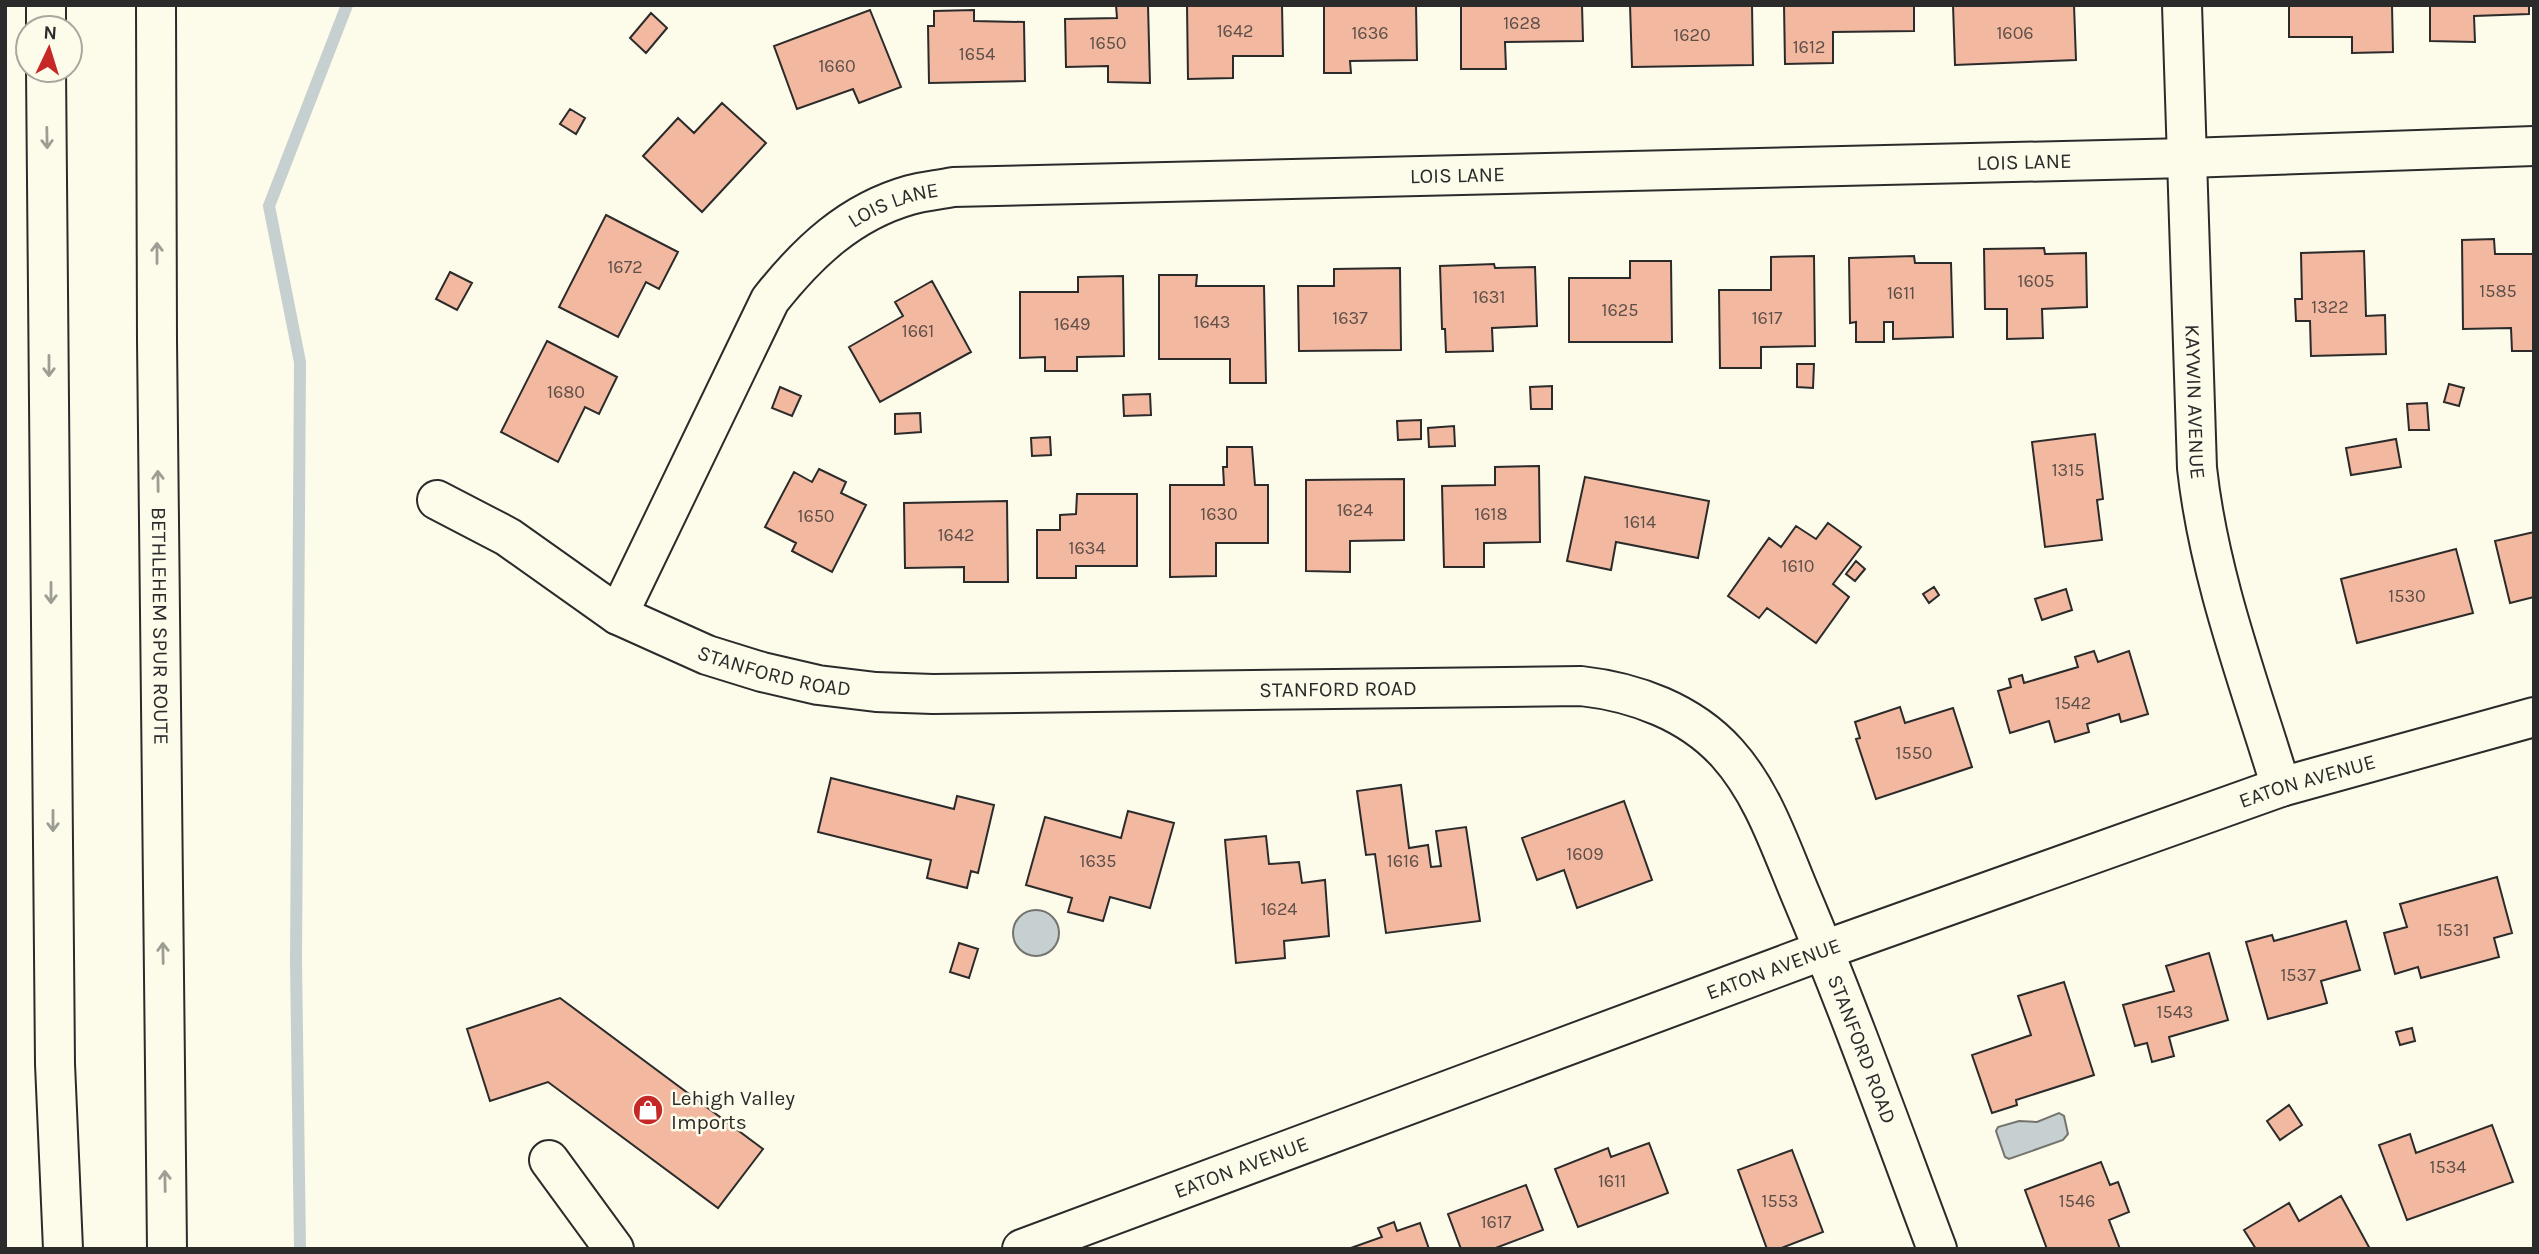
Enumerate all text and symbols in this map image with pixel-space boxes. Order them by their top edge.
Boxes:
house number: 1628 [1503,12,1541,34]
north arrow [14,14,84,84]
house number: 1642 [1217,20,1253,42]
text: N [43,22,58,44]
house number: 1636 [1351,22,1389,44]
house number: 1606 [1996,22,2034,44]
house number: 1620 [1673,24,1711,46]
house number: 1650 [1089,32,1127,54]
house number: 1612 [1793,36,1825,58]
house number: 1654 [959,43,995,65]
house number: 1660 [818,55,856,77]
one-way arrow [40,126,54,149]
street label: LOIS LANE [1976,149,2072,175]
street label: LOIS LANE [1409,162,1505,188]
street label: LOIS LANE [844,178,940,233]
one-way arrow [150,242,164,265]
house number: 1672 [607,256,643,278]
house number: 1605 [2017,270,2055,292]
house number: 1585 [2479,280,2517,302]
house number: 1611 [1887,282,1915,304]
house number: 1631 [1473,286,1505,308]
house number: 1322 [2311,296,2349,318]
house number: 1625 [1602,299,1638,321]
house number: 1637 [1332,307,1368,329]
house number: 1617 [1752,307,1783,329]
house number: 1643 [1194,311,1230,333]
house number: 1649 [1054,313,1090,335]
house number: 1661 [902,320,934,342]
street label: KAYWIN AVENUE [2180,324,2210,481]
one-way arrow [42,354,56,377]
house number: 1680 [547,381,585,403]
house number: 1315 [2052,459,2084,481]
one-way arrow [151,469,165,492]
house number: 1624 [1337,499,1373,521]
house number: 1630 [1200,503,1238,525]
house number: 1618 [1474,503,1508,525]
house number: 1650 [797,505,835,527]
street label: BETHLEHEM SPUR ROUTE [147,507,173,745]
house number: 1614 [1624,511,1656,533]
house number: 1642 [938,524,974,546]
house number: 1634 [1069,537,1105,559]
house number: 1610 [1782,555,1814,577]
one-way arrow [44,581,58,604]
house number: 1530 [2388,585,2426,607]
street label: STANFORD ROAD [694,640,852,701]
street label: STANFORD ROAD [1259,676,1417,702]
house number: 1542 [2055,692,2091,714]
house number: 1550 [1896,742,1932,764]
street label: EATON AVENUE [2236,749,2378,813]
one-way arrow [46,809,60,832]
house number: 1609 [1566,843,1604,865]
house number: 1635 [1079,850,1117,872]
house number: 1616 [1387,850,1419,872]
house number: 1624 [1261,898,1297,920]
house number: 1531 [2437,919,2469,941]
street label: EATON AVENUE [1703,933,1844,1005]
one-way arrow [156,942,170,965]
house number: 1537 [2280,964,2316,986]
street label: STANFORD ROAD [1823,971,1901,1127]
house number: 1543 [2157,1001,2193,1023]
place label: Lehigh Valley Imports [671,1086,795,1134]
shop icon: Lehigh Valley Imports [631,1093,665,1127]
street label: EATON AVENUE [1171,1131,1312,1203]
house number: 1534 [2430,1156,2466,1178]
one-way arrow [158,1169,172,1192]
house number: 1611 [1598,1170,1626,1192]
house number: 1553 [1762,1190,1798,1212]
house number: 1546 [2059,1190,2095,1212]
house number: 1617 [1481,1211,1512,1233]

